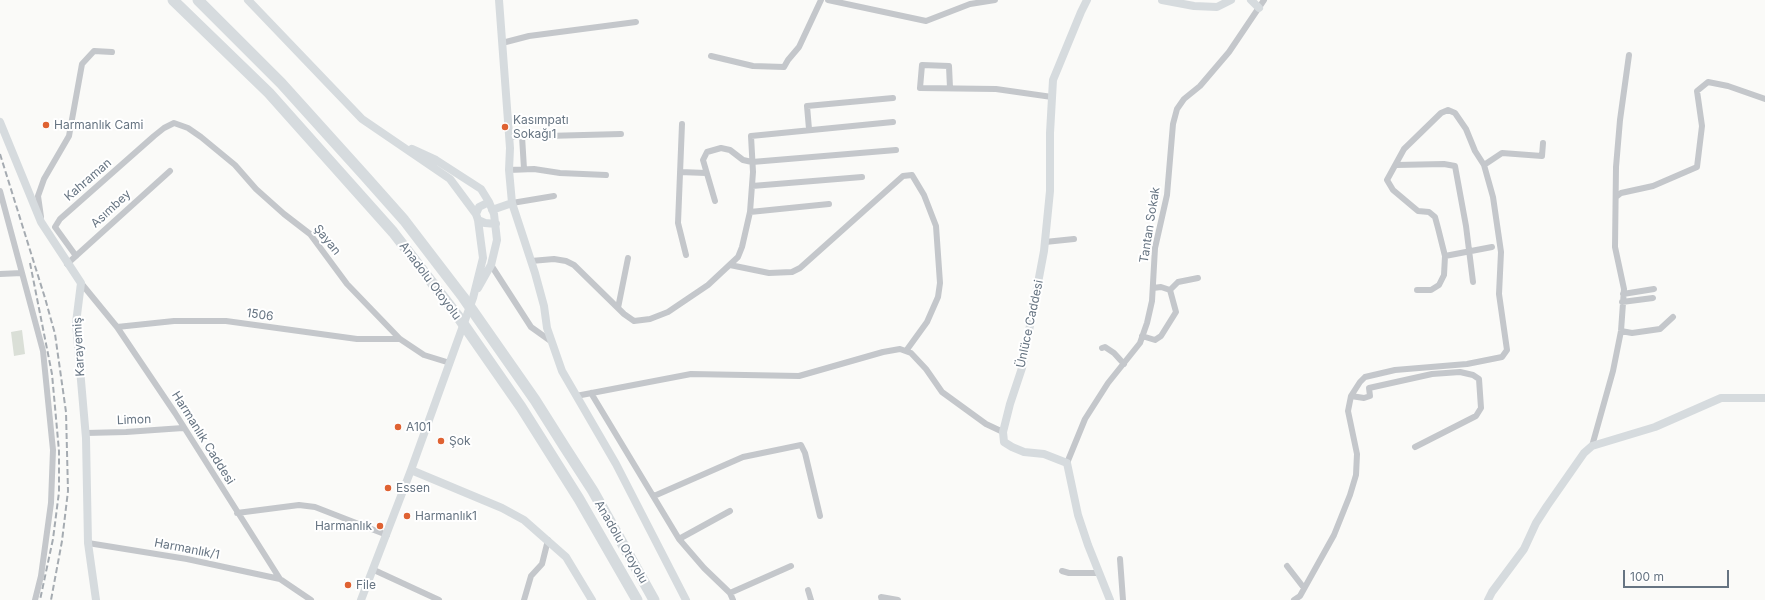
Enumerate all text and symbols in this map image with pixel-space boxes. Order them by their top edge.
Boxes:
place label: Kasımpatı Sokağı1 [513,113,569,141]
place label: Harmanlık Cami [54,118,143,132]
marker: Harmanlık Cami [41,120,51,130]
marker: Kasımpatı Sokağı1 [500,122,510,132]
street label: Kahraman [62,156,114,204]
street label: Tantan Sokak [1137,186,1163,264]
street label: Asımbey [88,187,134,231]
street label: Şayan [310,222,344,258]
street label: Anadolu Otoyolu [396,239,464,323]
street label: Ünlüce Caddesi [1014,279,1046,369]
street label: 1506 [246,306,274,324]
street label: Karayemiş [70,317,88,377]
street label: Harmanlık Caddesi [169,389,237,487]
street label: Limon [117,412,151,428]
place label: A101 [406,420,431,434]
marker: A101 [393,422,403,432]
place label: Şok [449,434,470,448]
marker: Şok [436,436,446,446]
place label: Essen [396,481,430,495]
marker: Essen [383,483,393,493]
street label: Anadolu Otoyolu [591,498,651,586]
place label: Harmanlık1 [415,509,477,523]
marker: Harmanlık1 [402,511,412,521]
place label: Harmanlık [315,519,372,533]
marker: Harmanlık [375,521,385,531]
street label: Harmanlık/1 [153,536,221,562]
scale bar [1625,562,1731,588]
text: 100 m [1630,569,1664,584]
place label: File [356,578,376,592]
marker: File [343,580,353,590]

